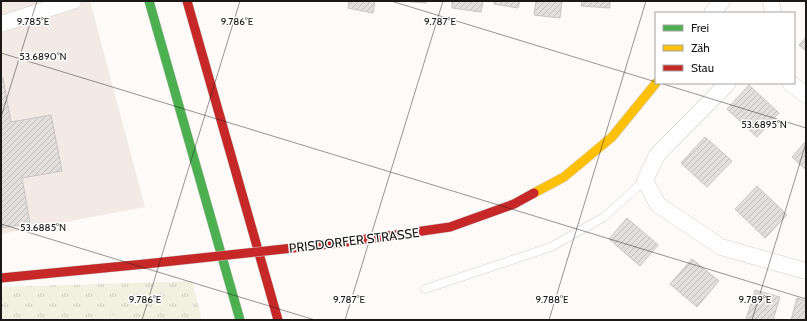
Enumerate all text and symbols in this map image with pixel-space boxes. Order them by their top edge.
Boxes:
legend [655,12,795,84]
text: 9.785°E [17,15,50,28]
text: 9.786°E [221,15,254,28]
text: 9.787°E [424,15,457,28]
text: Frei [691,20,709,35]
text: Zäh [691,40,710,55]
text: 53.6890°N [19,50,67,63]
text: Stau [691,60,714,75]
text: 53.6895°N [741,118,787,131]
text: 53.6885°N [20,221,66,234]
street label: PRISDORFER STRASSE [288,224,420,256]
text: 9.786°E [129,293,162,306]
text: 9.787°E [333,293,366,306]
text: 9.788°E [535,293,569,306]
text: 9.789°E [739,293,772,306]

